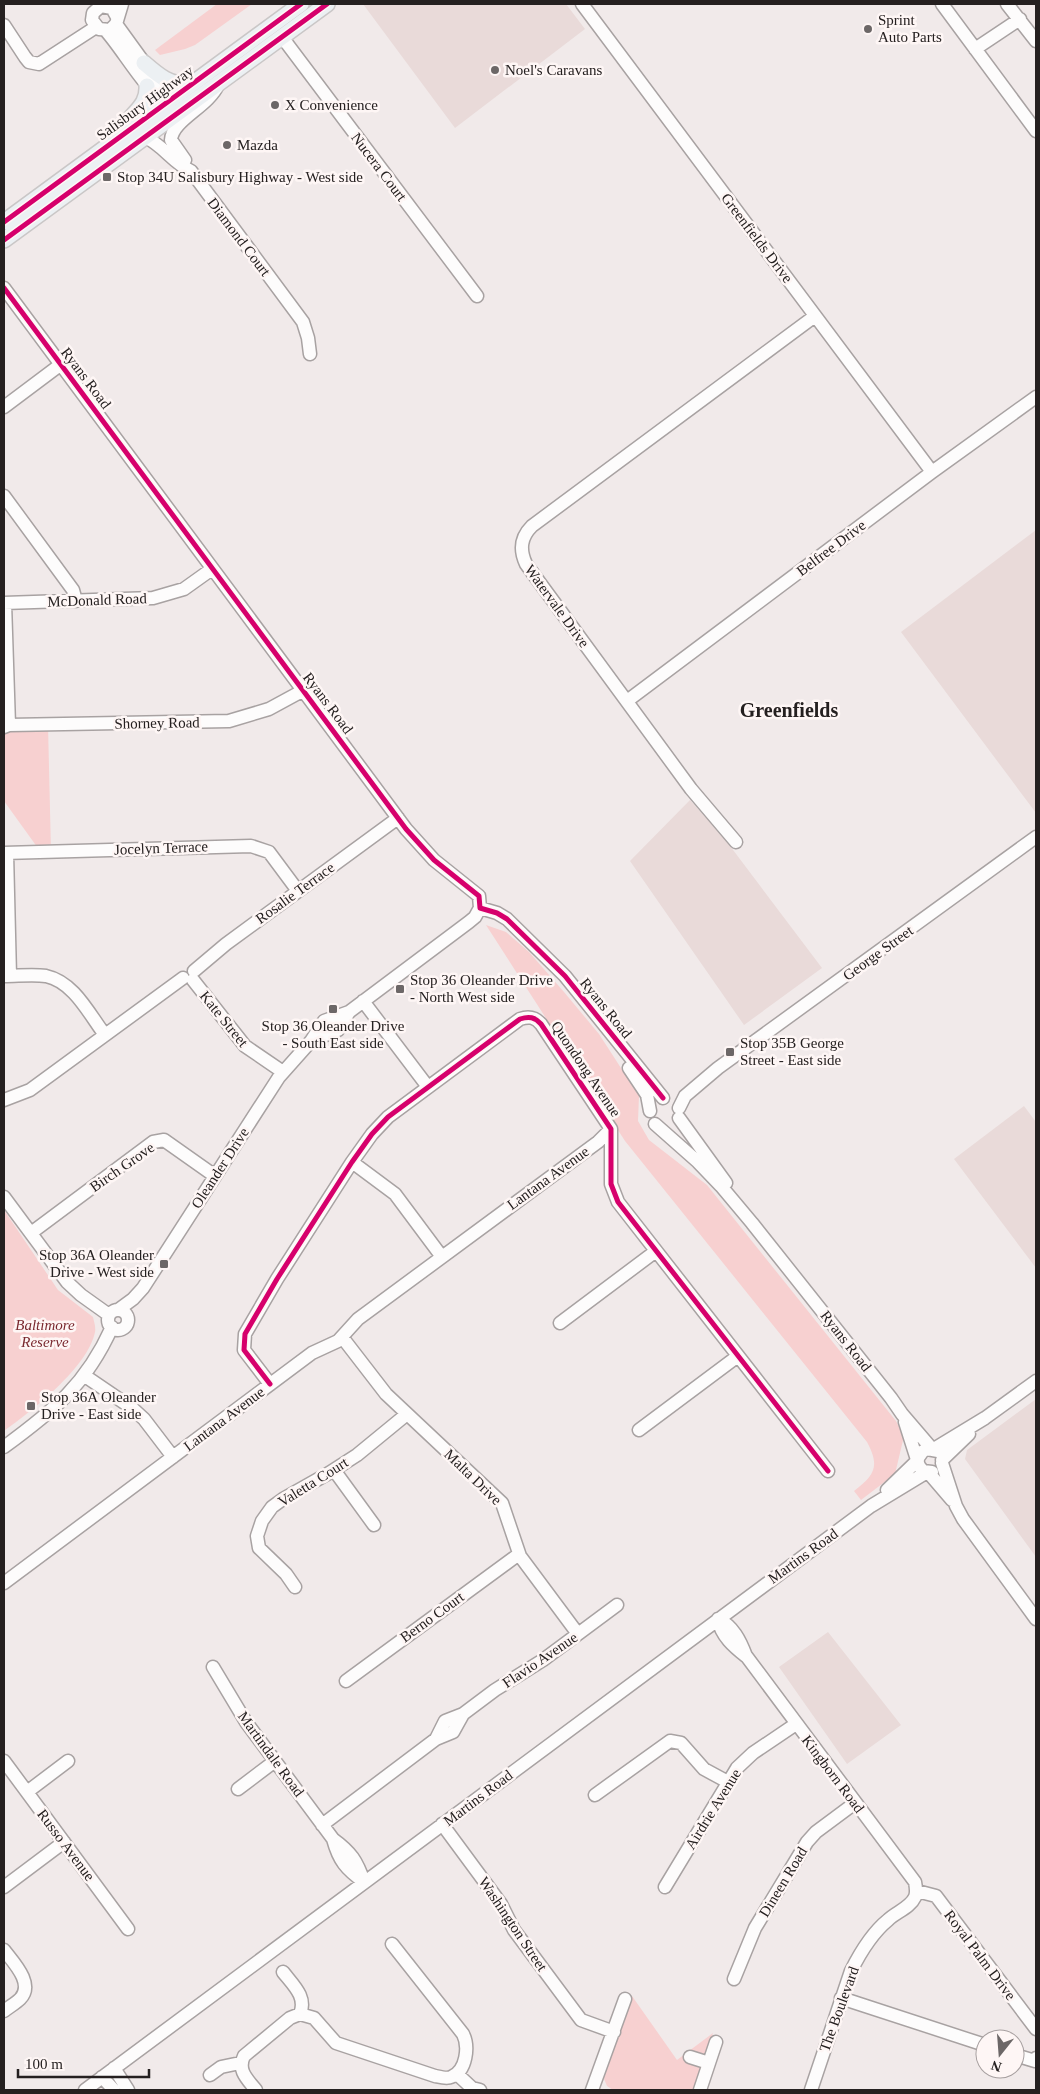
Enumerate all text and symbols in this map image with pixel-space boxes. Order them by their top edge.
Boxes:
place label: Sprint Auto Parts [878,12,942,45]
marker: Sprint Auto Parts [862,23,874,35]
street label: Salisbury Highway [94,62,197,143]
place label: Noel's Caravans [505,62,602,78]
marker: Noel's Caravans [489,64,501,76]
place label: X Convenience [285,97,378,113]
marker: X Convenience [269,99,281,111]
street label: Nucera Court [348,130,410,205]
place label: Mazda [237,137,278,153]
marker: Mazda [221,139,233,151]
place label: Stop 34U Salisbury Highway - West side [117,169,363,185]
marker: Stop 34U Salisbury Highway - West side [101,171,113,183]
street label: Greenfields Drive [718,190,796,286]
street label: Diamond Court [204,195,274,280]
street label: Ryans Road [58,344,114,412]
street label: Belfree Drive [793,517,869,579]
street label: Watervale Drive [522,562,593,651]
street label: McDonald Road [47,590,148,610]
street label: Ryans Road [300,669,356,737]
district label: Greenfields [740,699,838,721]
street label: Shorney Road [114,714,200,732]
street label: Jocelyn Terrace [114,838,209,858]
street label: Rosalie Terrace [253,859,338,927]
street label: George Street [840,922,917,984]
place label: Stop 36 Oleander Drive - North West side [410,972,553,1005]
street label: Ryans Road [577,975,635,1042]
marker: Stop 36 Oleander Drive - North West side [394,983,406,995]
street label: Kate Street [197,988,252,1051]
marker: Stop 36 Oleander Drive - South East side [327,1003,339,1015]
place label: Stop 36 Oleander Drive - South East side [262,1018,405,1051]
street label: Quondong Avenue [548,1018,624,1120]
place label: Stop 35B George Street - East side [740,1035,844,1068]
marker: Stop 35B George Street - East side [724,1046,736,1058]
street label: Oleander Drive [188,1124,252,1211]
street label: Birch Grove [87,1139,157,1195]
street label: Lantana Avenue [504,1143,592,1213]
place label: Stop 36A Oleander Drive - West side [39,1247,154,1280]
marker: Stop 36A Oleander Drive - West side [158,1258,170,1270]
street label: Ryans Road [817,1308,875,1375]
park label: Baltimore Reserve [15,1317,75,1350]
street label: Lantana Avenue [181,1383,268,1455]
place label: Stop 36A Oleander Drive - East side [41,1389,156,1422]
marker: Stop 36A Oleander Drive - East side [25,1400,37,1412]
street label: Malta Drive [441,1446,505,1508]
street label: Valetta Court [275,1454,352,1510]
street label: Martins Road [765,1525,841,1587]
street label: Berno Court [397,1588,468,1645]
street label: Flavio Avenue [500,1629,581,1691]
street label: Martindale Road [235,1708,308,1800]
street label: Kingborn Road [799,1732,868,1816]
street label: Airdrie Avenue [682,1766,744,1852]
street label: Martins Road [440,1767,516,1829]
street label: Russo Avenue [34,1806,98,1884]
street label: Dineen Road [756,1844,810,1920]
street label: Washington Street [476,1874,551,1975]
street label: Royal Palm Drive [941,1907,1019,2003]
street label: The Boulevard [816,1964,862,2054]
north arrow [975,2029,1025,2079]
scale bar [18,2046,149,2078]
text: 100 m [25,2056,63,2072]
text: N [989,2057,1003,2075]

